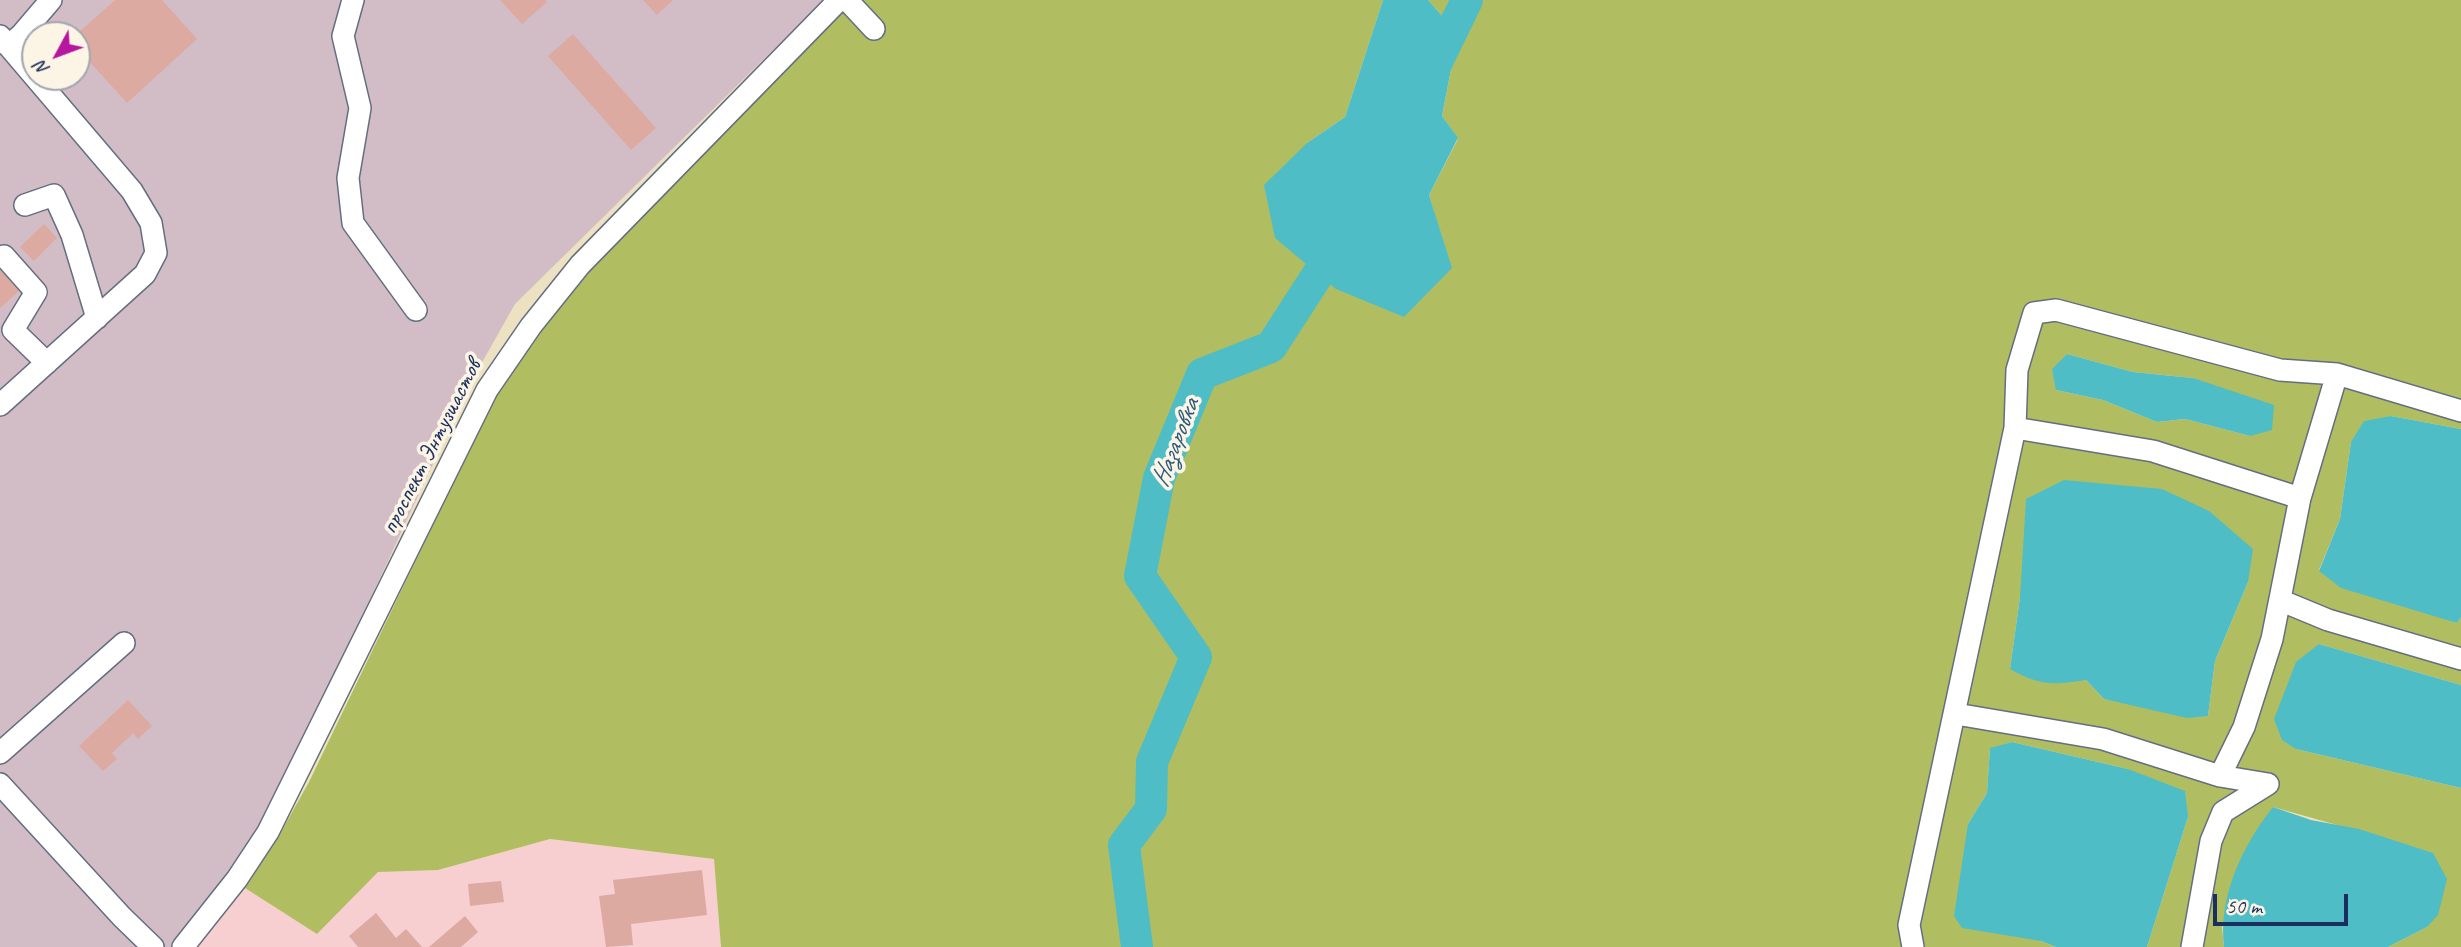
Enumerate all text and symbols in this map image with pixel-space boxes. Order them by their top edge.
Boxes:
north arrow [21,21,91,91]
text: N [29,56,55,81]
street label: проспект Энтузиастов [376,355,488,539]
water label: Назаровка [1145,395,1207,491]
scale bar [2216,880,2351,924]
text: 50 m [2226,893,2262,919]

